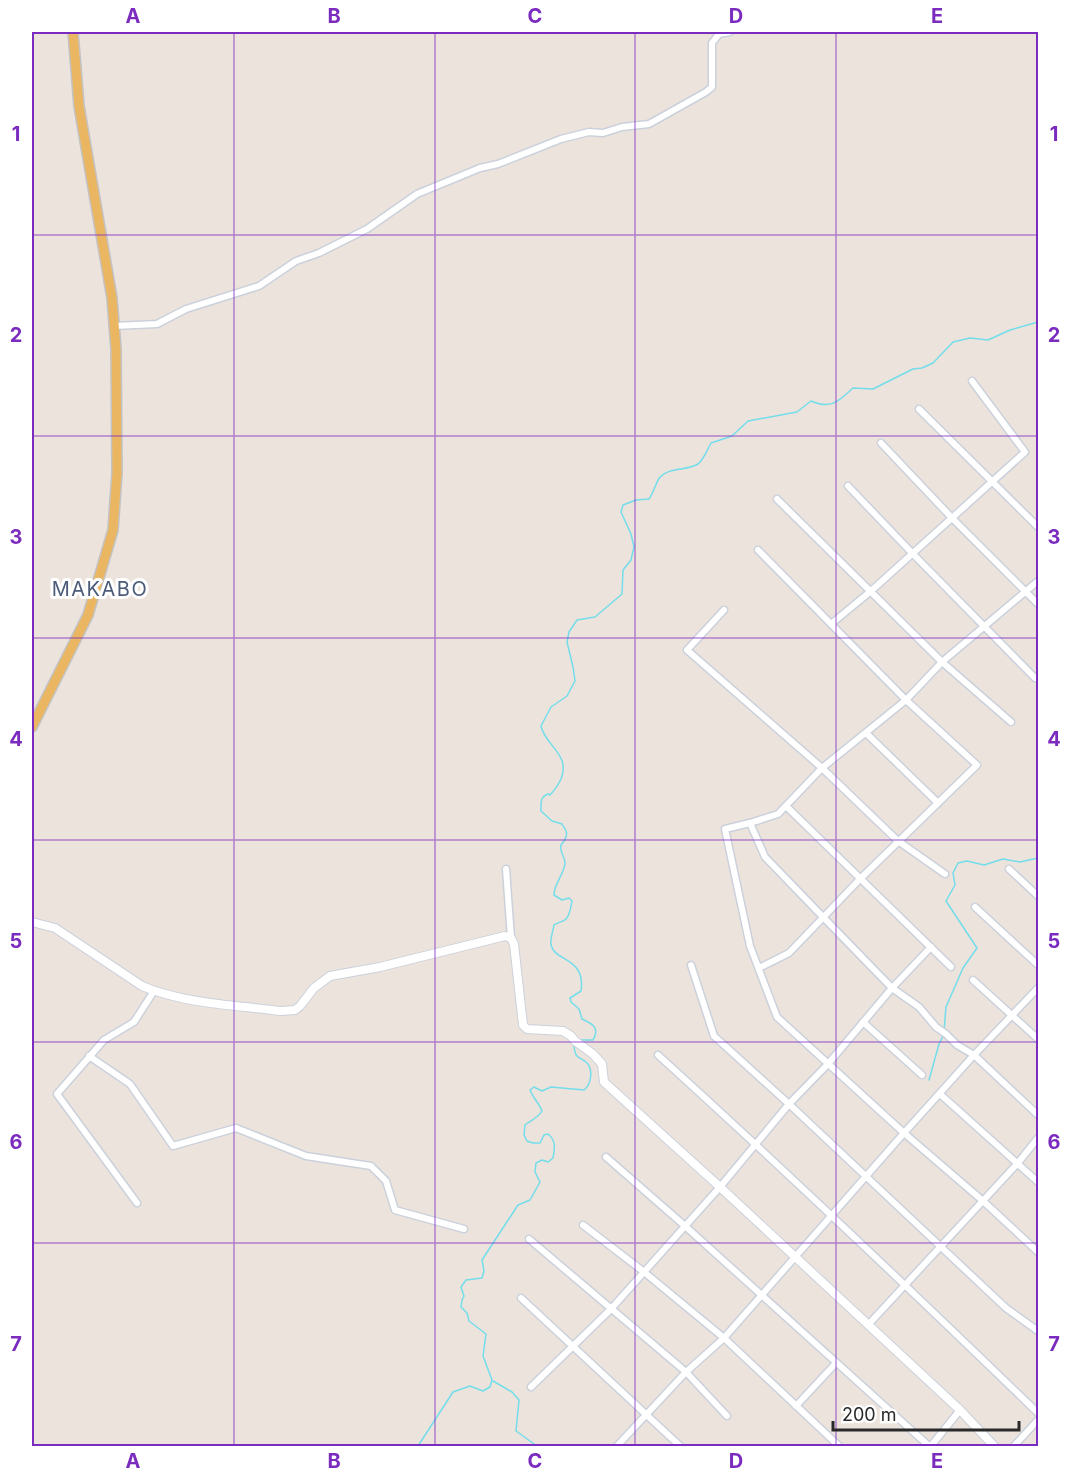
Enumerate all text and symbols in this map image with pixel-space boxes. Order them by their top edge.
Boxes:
text: A [126,4,141,28]
text: B [327,4,341,28]
text: C [528,4,542,28]
text: D [729,4,743,28]
text: E [931,4,943,28]
text: 1 [12,122,20,146]
text: 1 [1050,122,1058,146]
text: 2 [10,323,22,347]
text: 2 [1048,323,1060,347]
text: 3 [10,525,22,549]
text: 3 [1048,525,1060,549]
district label: MAKABO [52,577,148,601]
text: 4 [9,727,23,751]
text: 4 [1047,727,1061,751]
text: 5 [10,929,22,953]
text: 5 [1048,929,1060,953]
text: 6 [10,1130,23,1154]
text: 6 [1048,1130,1061,1154]
text: 7 [10,1332,22,1356]
text: 7 [1048,1332,1060,1356]
scale bar [833,1394,1019,1432]
text: 200 m [842,1404,897,1425]
text: A [126,1449,141,1473]
text: B [327,1449,341,1473]
text: C [528,1449,542,1473]
text: D [729,1449,743,1473]
text: E [931,1449,943,1473]

